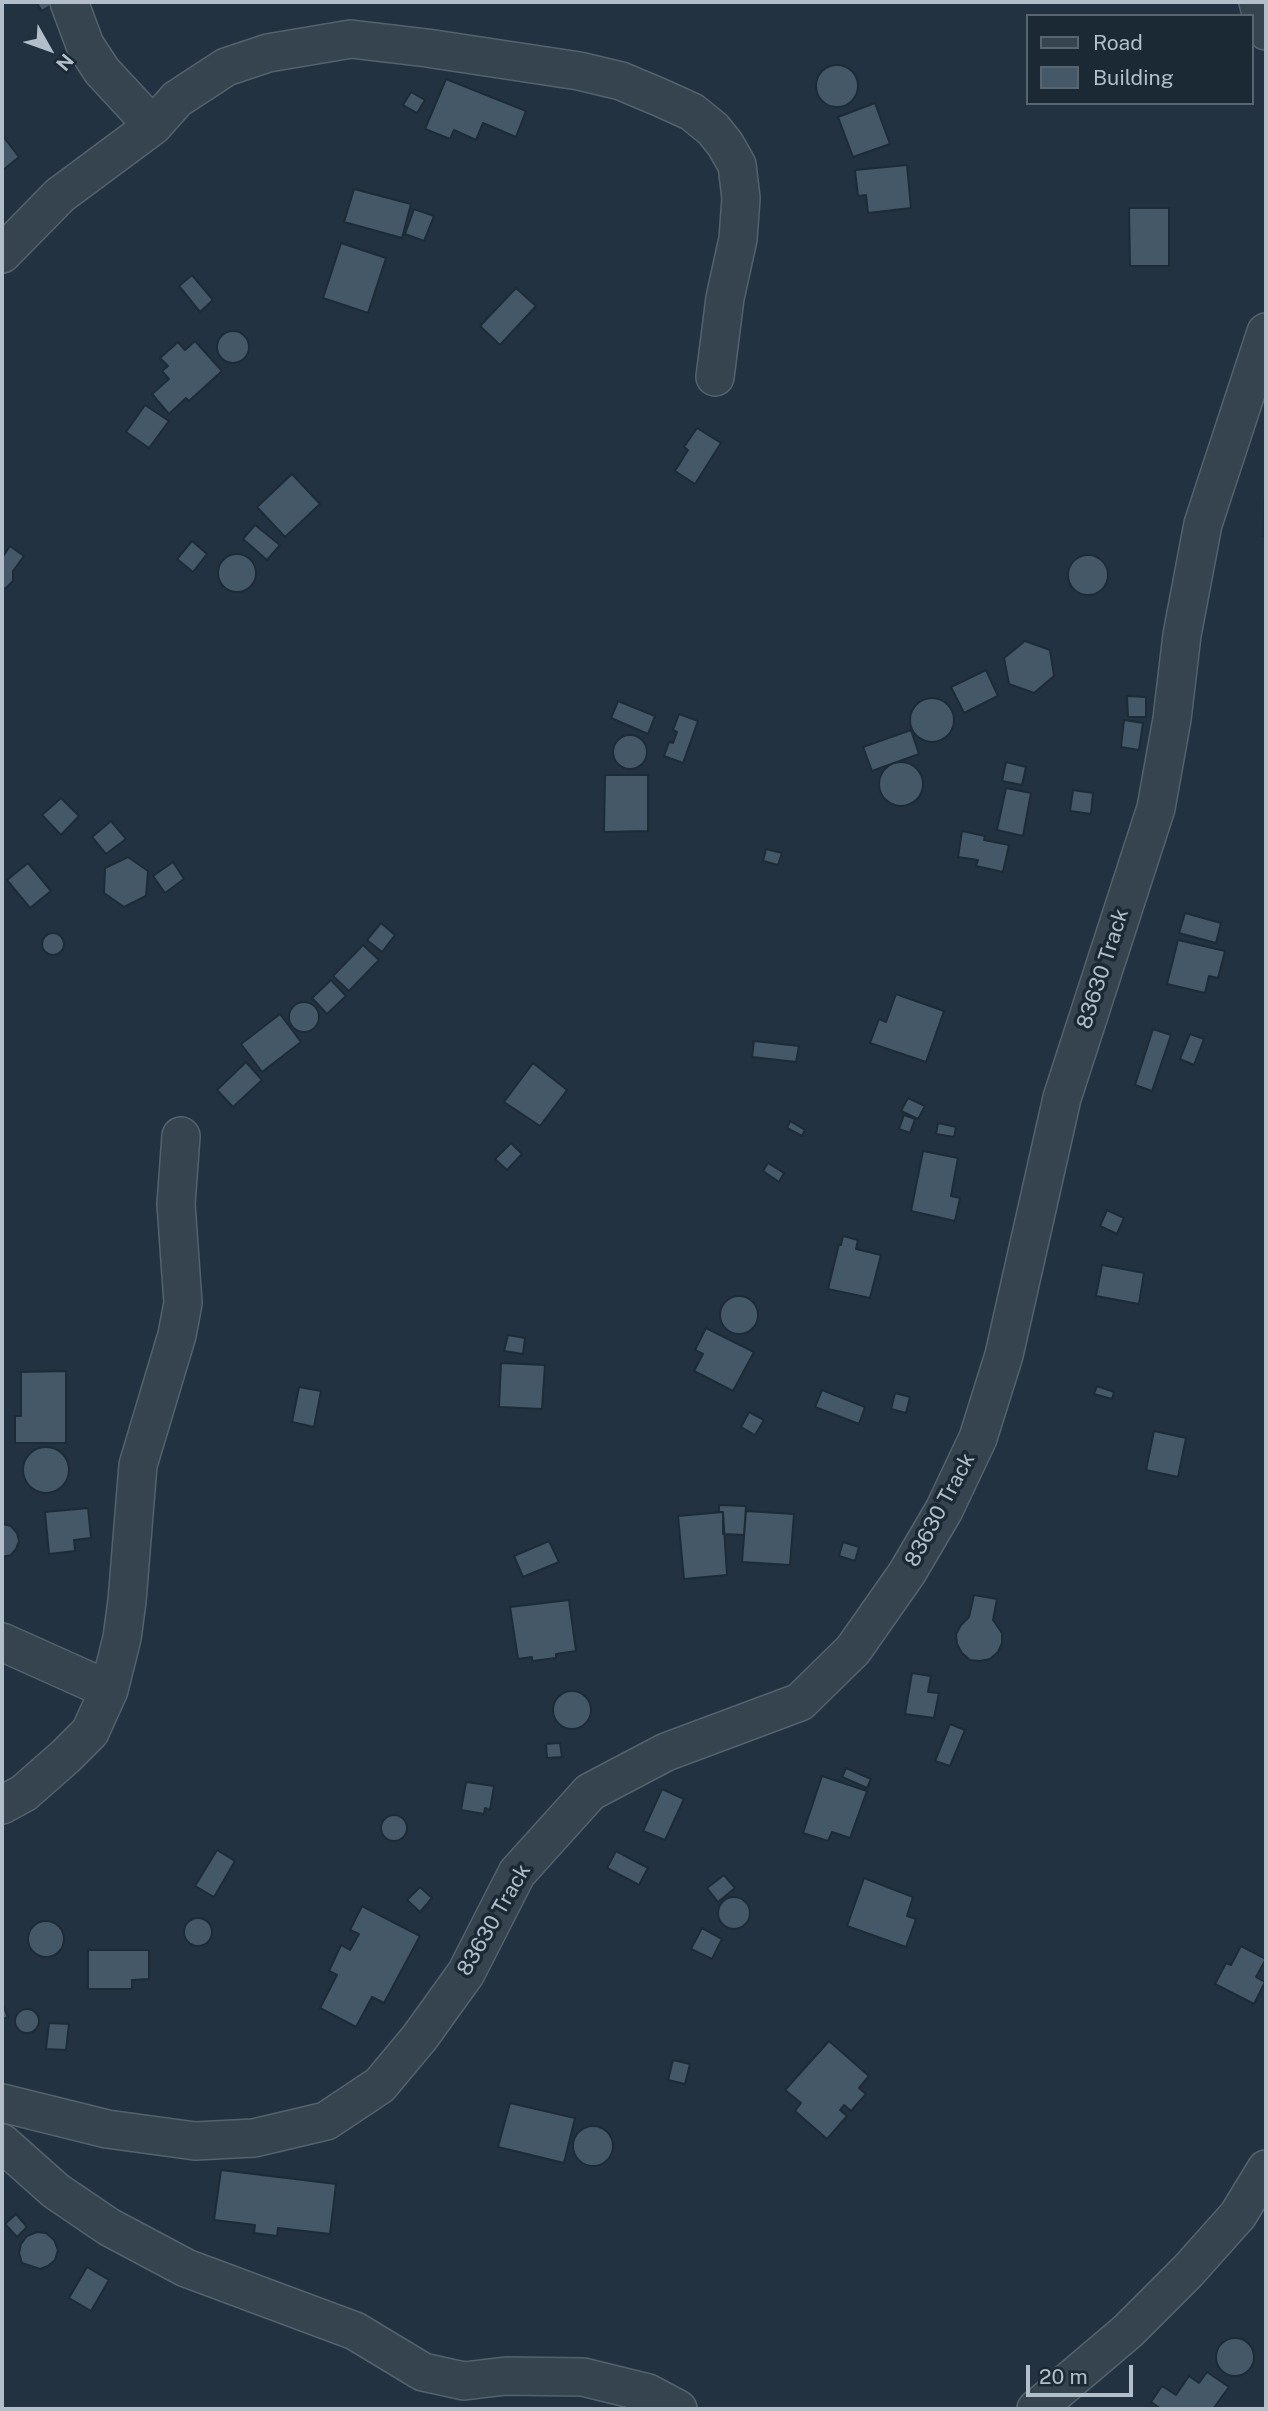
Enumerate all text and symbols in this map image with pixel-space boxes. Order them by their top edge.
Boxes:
north arrow [14,14,84,84]
legend [1026,14,1254,105]
text: Road [1093,30,1143,55]
text: N [52,50,78,75]
text: Building [1093,65,1174,90]
street label: 83630 Track [1072,906,1134,1032]
street label: 83630 Track [900,1449,980,1571]
street label: 83630 Track [452,1860,536,1980]
scale bar [1030,2352,1137,2396]
text: 20 m [1039,2364,1088,2389]

